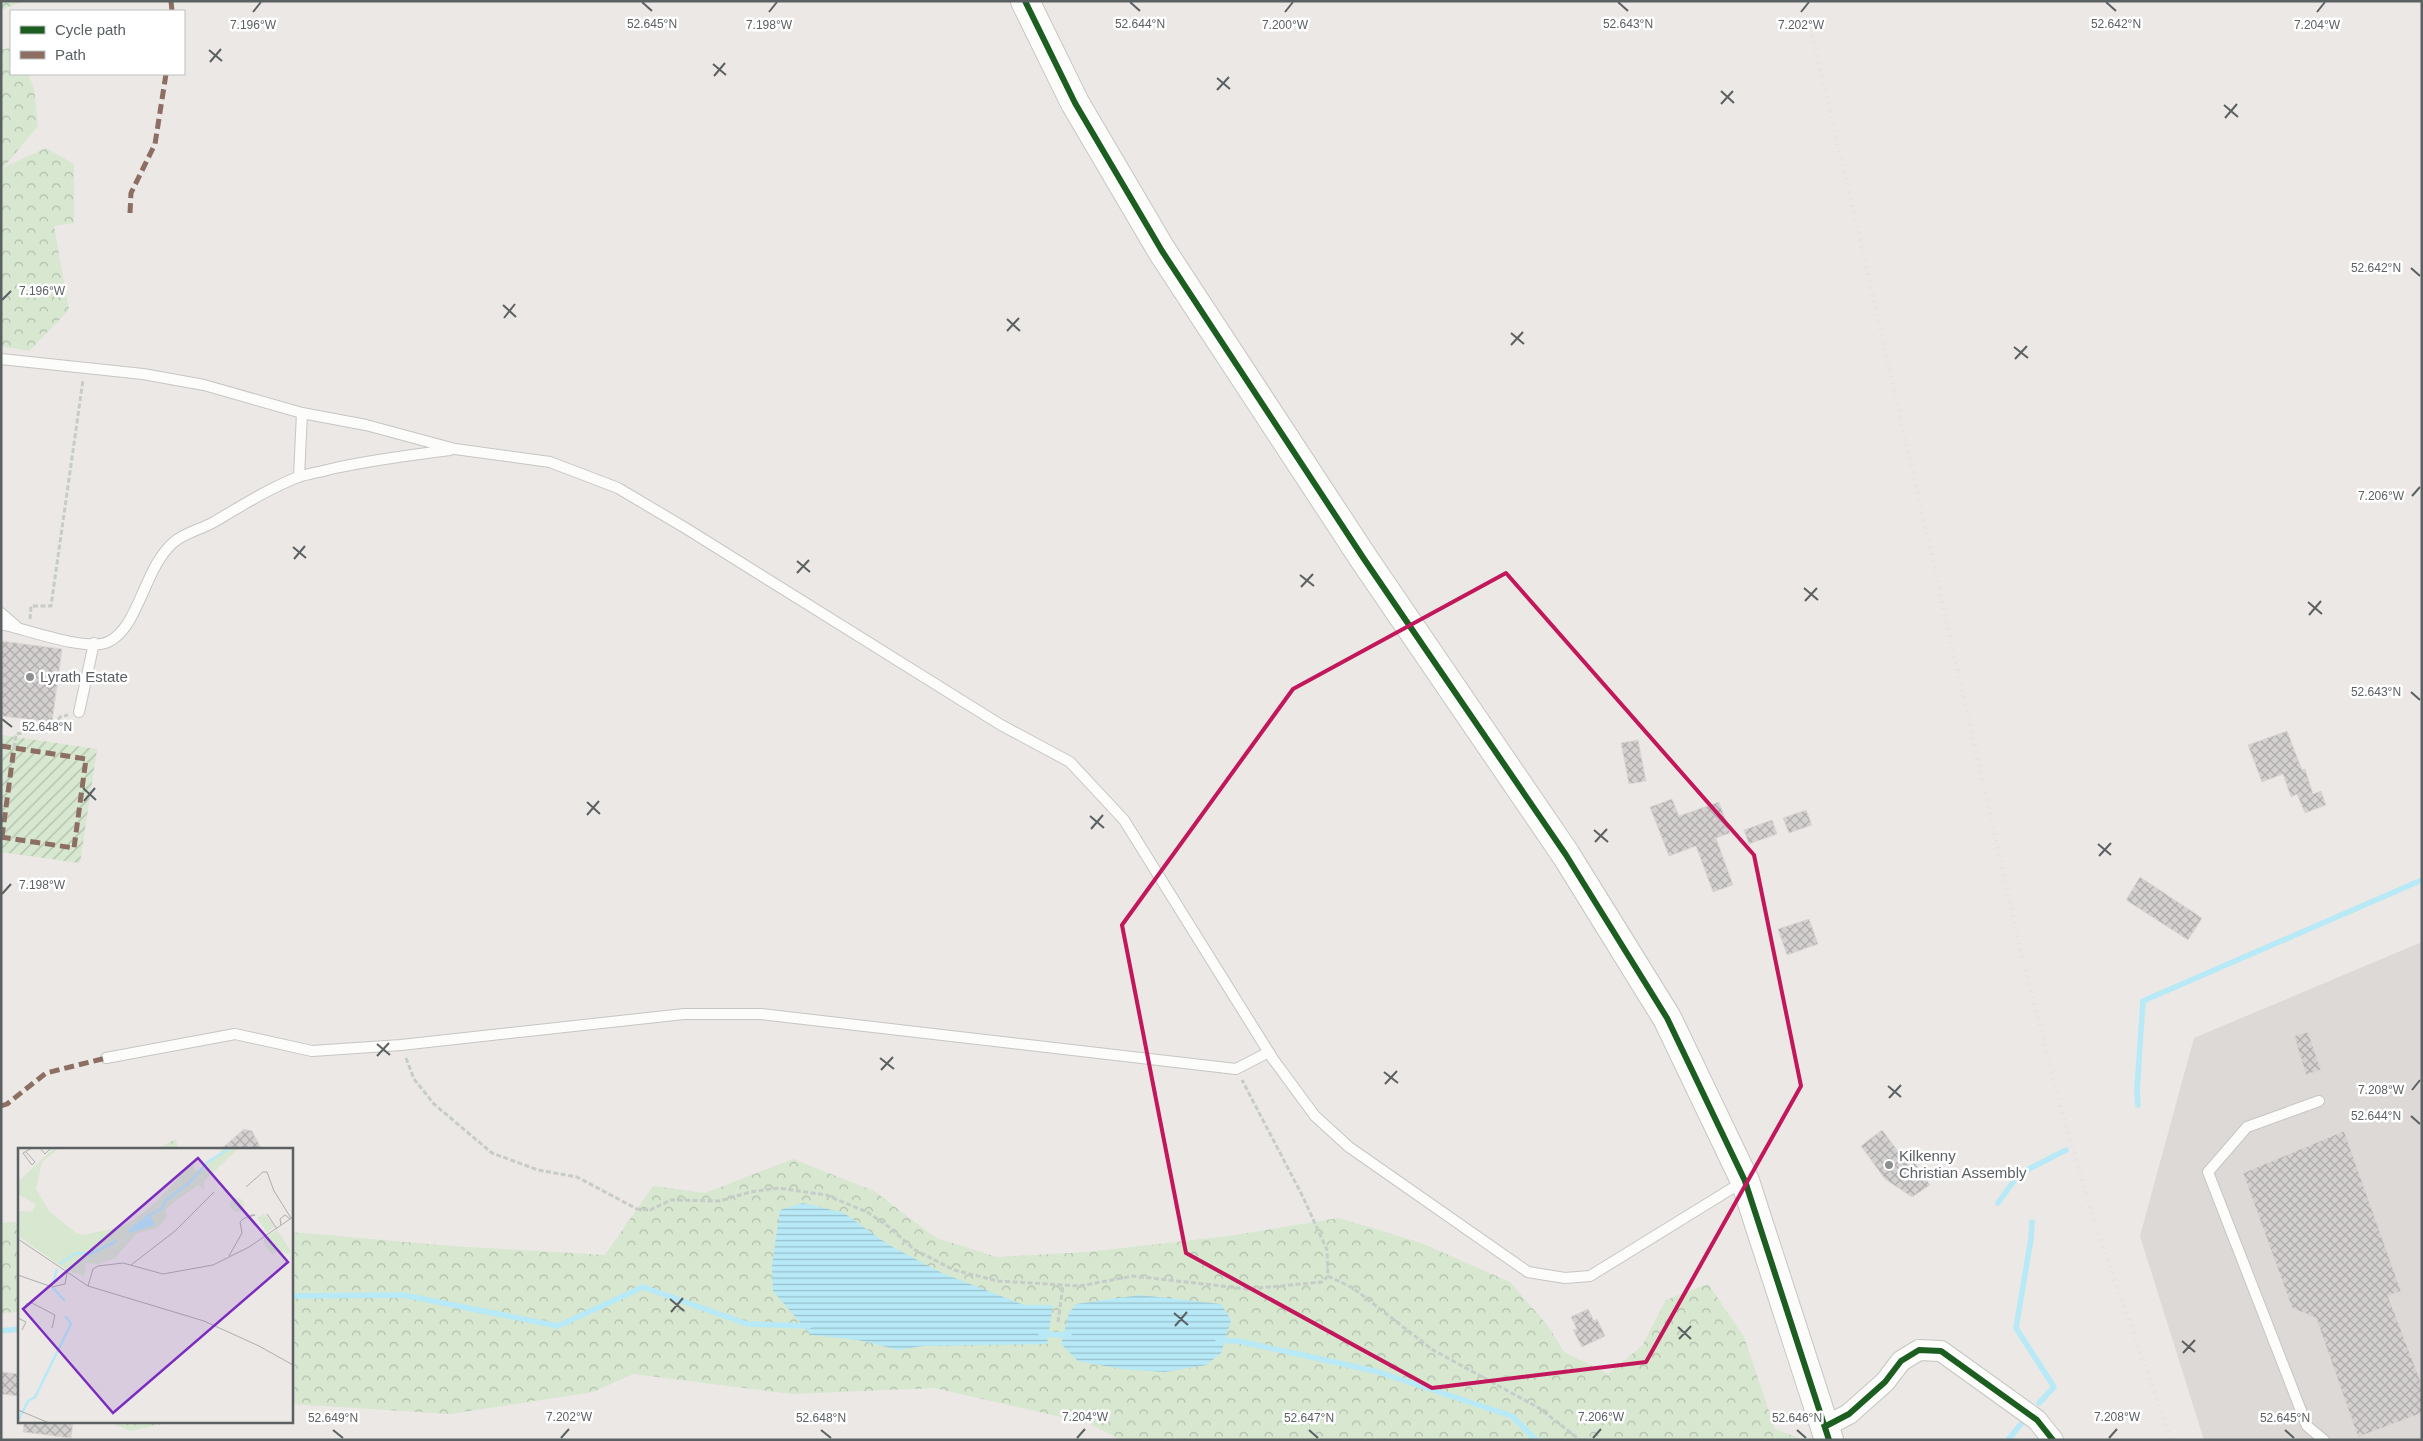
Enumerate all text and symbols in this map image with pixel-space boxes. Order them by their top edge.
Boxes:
legend [10,10,185,75]
text: 52.645°N [627,17,677,31]
text: 52.644°N [1115,17,1165,31]
text: 52.643°N [1603,17,1653,31]
text: 52.642°N [2091,17,2141,31]
text: 7.196°W [230,18,277,32]
text: 7.198°W [746,18,793,32]
text: 7.200°W [1262,18,1309,32]
text: 7.202°W [1778,18,1825,32]
text: 7.204°W [2294,18,2341,32]
text: Cycle path [55,21,126,38]
text: Path [55,46,86,63]
text: 52.642°N [2351,261,2401,275]
text: 7.196°W [19,284,66,298]
text: 7.206°W [2358,489,2405,503]
place label: Lyrath Estate [40,668,128,685]
marker: Lyrath Estate [24,671,36,683]
text: 52.643°N [2351,685,2401,699]
text: 52.648°N [22,720,72,734]
text: 7.198°W [19,878,66,892]
text: 7.208°W [2358,1083,2405,1097]
text: 52.644°N [2351,1109,2401,1123]
place label: Kilkenny Christian Assembly [1899,1147,2027,1181]
inset map [18,1148,292,1424]
marker: Kilkenny Christian Assembly [1883,1159,1895,1171]
text: 7.202°W [546,1410,593,1424]
text: 7.204°W [1062,1410,1109,1424]
text: 7.206°W [1578,1410,1625,1424]
text: 7.208°W [2094,1410,2141,1424]
text: 52.649°N [308,1411,358,1425]
text: 52.648°N [796,1411,846,1425]
text: 52.647°N [1284,1411,1334,1425]
text: 52.646°N [1772,1411,1822,1425]
text: 52.645°N [2260,1411,2310,1425]

